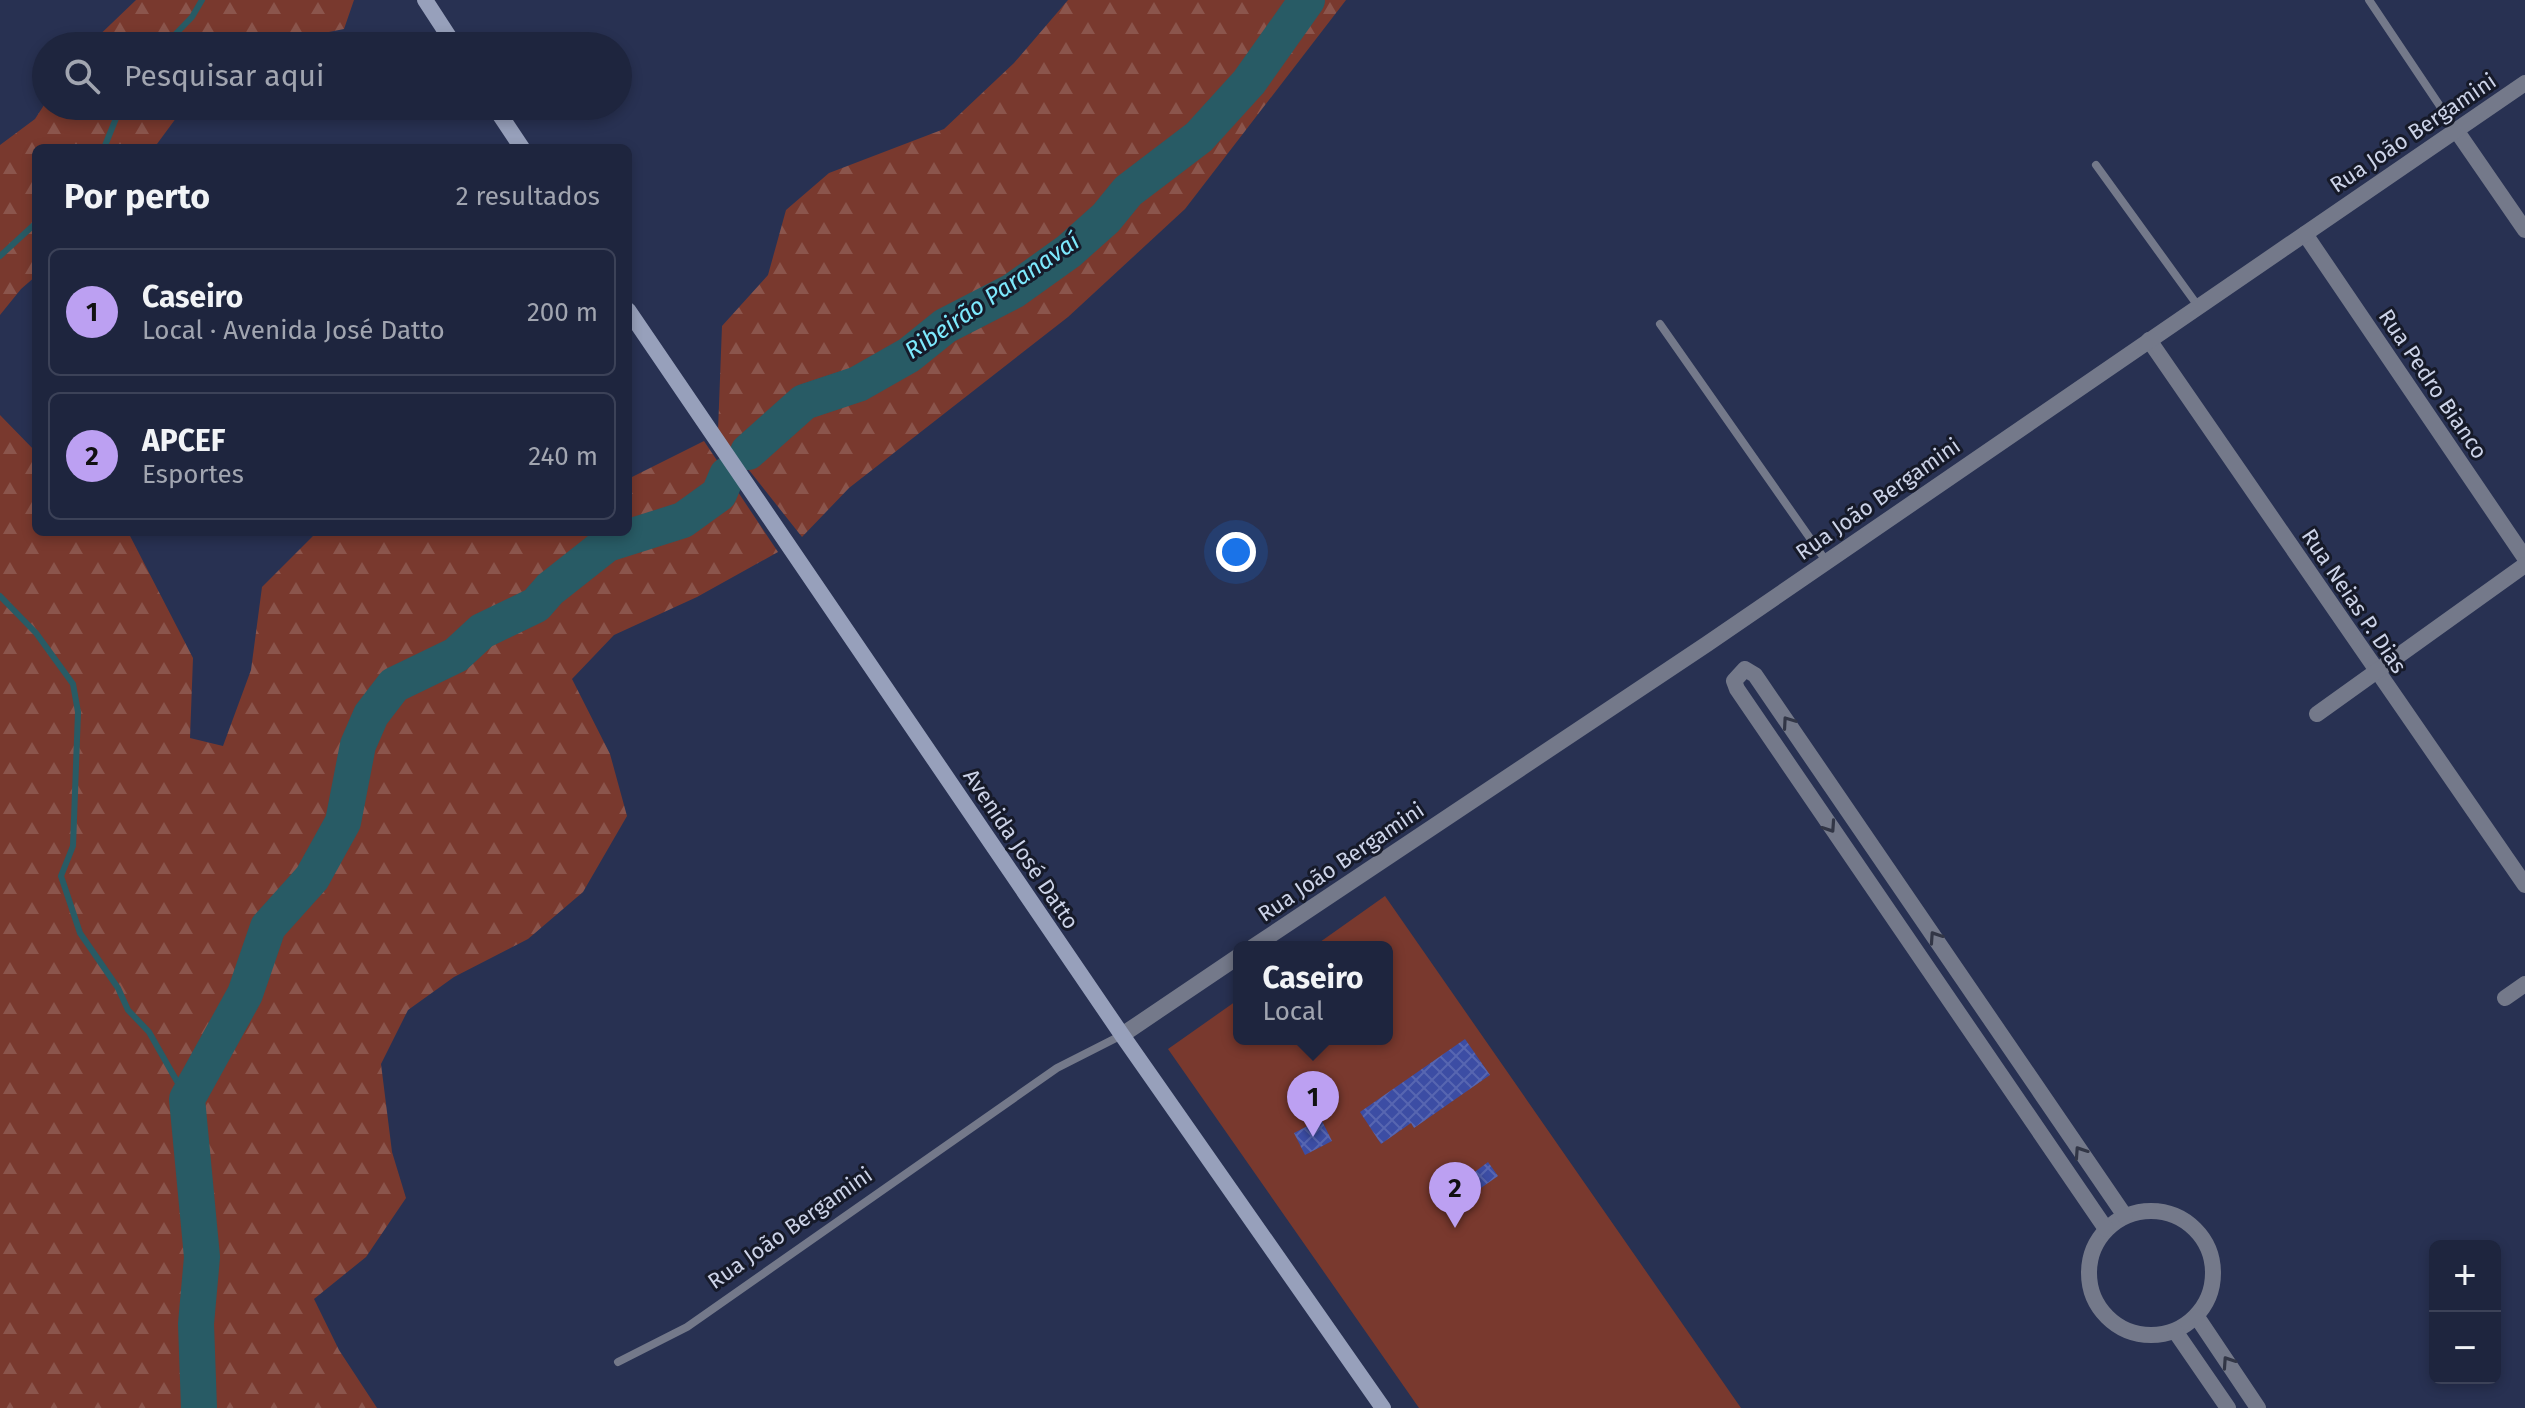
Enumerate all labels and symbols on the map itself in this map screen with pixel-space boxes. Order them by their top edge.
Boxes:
street label: Rua João Bergamini [2325,67,2501,199]
water label: Ribeirão Paranavaí [899,227,1086,365]
street label: Rua Pedro Bianco [2373,304,2493,464]
street label: Rua João Bergamini [1791,432,1965,566]
street label: Rua Neias P. Dias [2296,524,2412,678]
your location [1216,532,1256,572]
one-way arrow [1783,716,1798,730]
street label: Avenida José Datto [957,764,1085,934]
street label: Rua João Bergamini [1253,796,1429,928]
one-way arrow [1820,818,1835,832]
one-way arrow [1930,931,1945,945]
pin: 1 [1287,1071,1339,1137]
one-way arrow [2075,1147,2090,1161]
street label: Rua João Bergamini [703,1161,877,1295]
pin: 2 [1429,1162,1481,1228]
one-way arrow [2222,1357,2237,1371]

